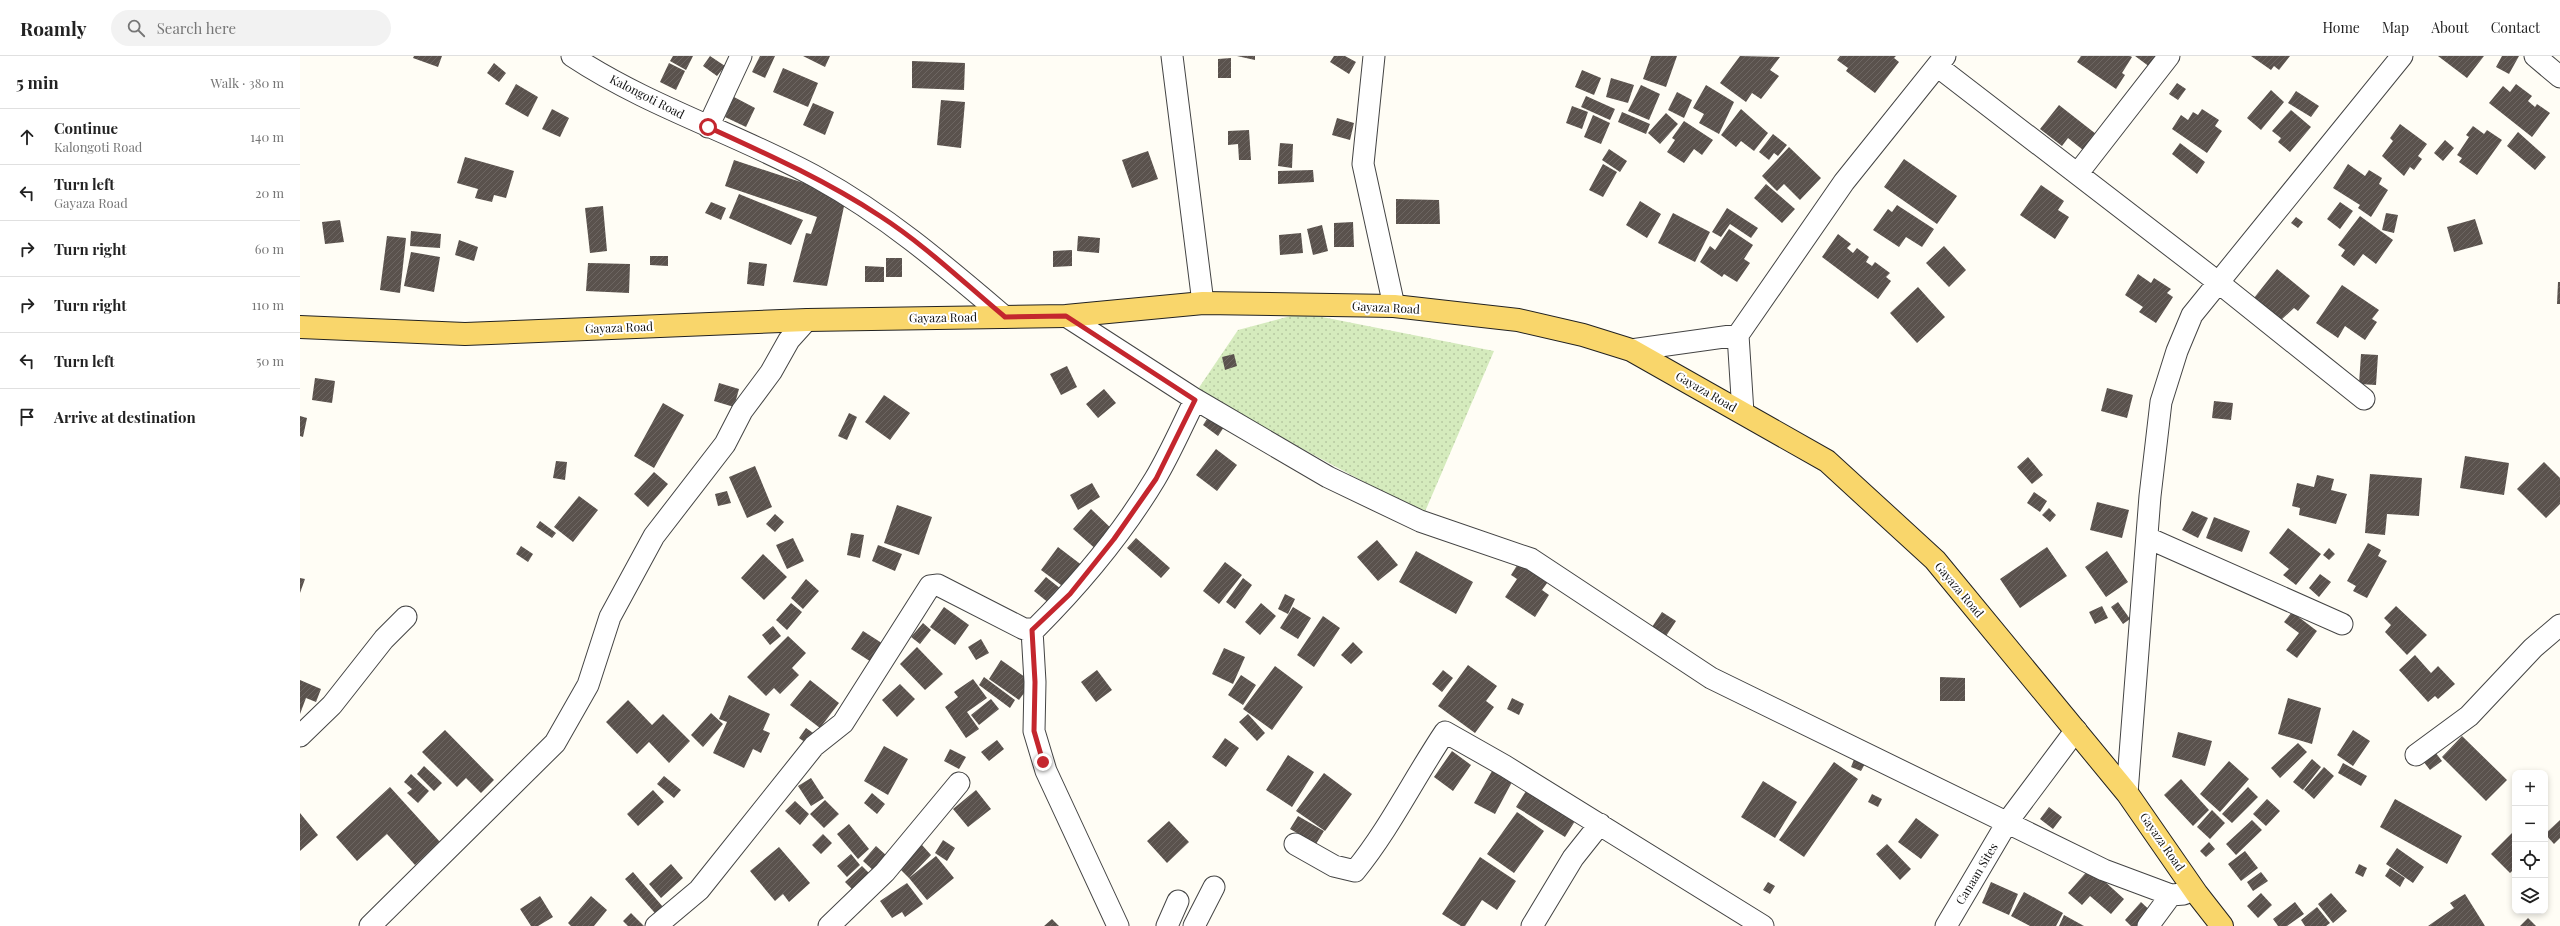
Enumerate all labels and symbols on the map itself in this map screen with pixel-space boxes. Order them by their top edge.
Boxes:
street label: Kalongoti Road [607,70,687,122]
route start [699,118,717,136]
street label: Gayaza Road [1352,297,1420,317]
street label: Gayaza Road [909,308,977,326]
street label: Gayaza Road [585,318,653,336]
street label: Gayaza Road [1673,367,1740,415]
street label: Gayaza Road [1932,558,1988,621]
route end [1034,753,1052,771]
street label: Gayaza Road [2137,809,2189,874]
street label: Canaan Sites [1951,840,2001,907]

